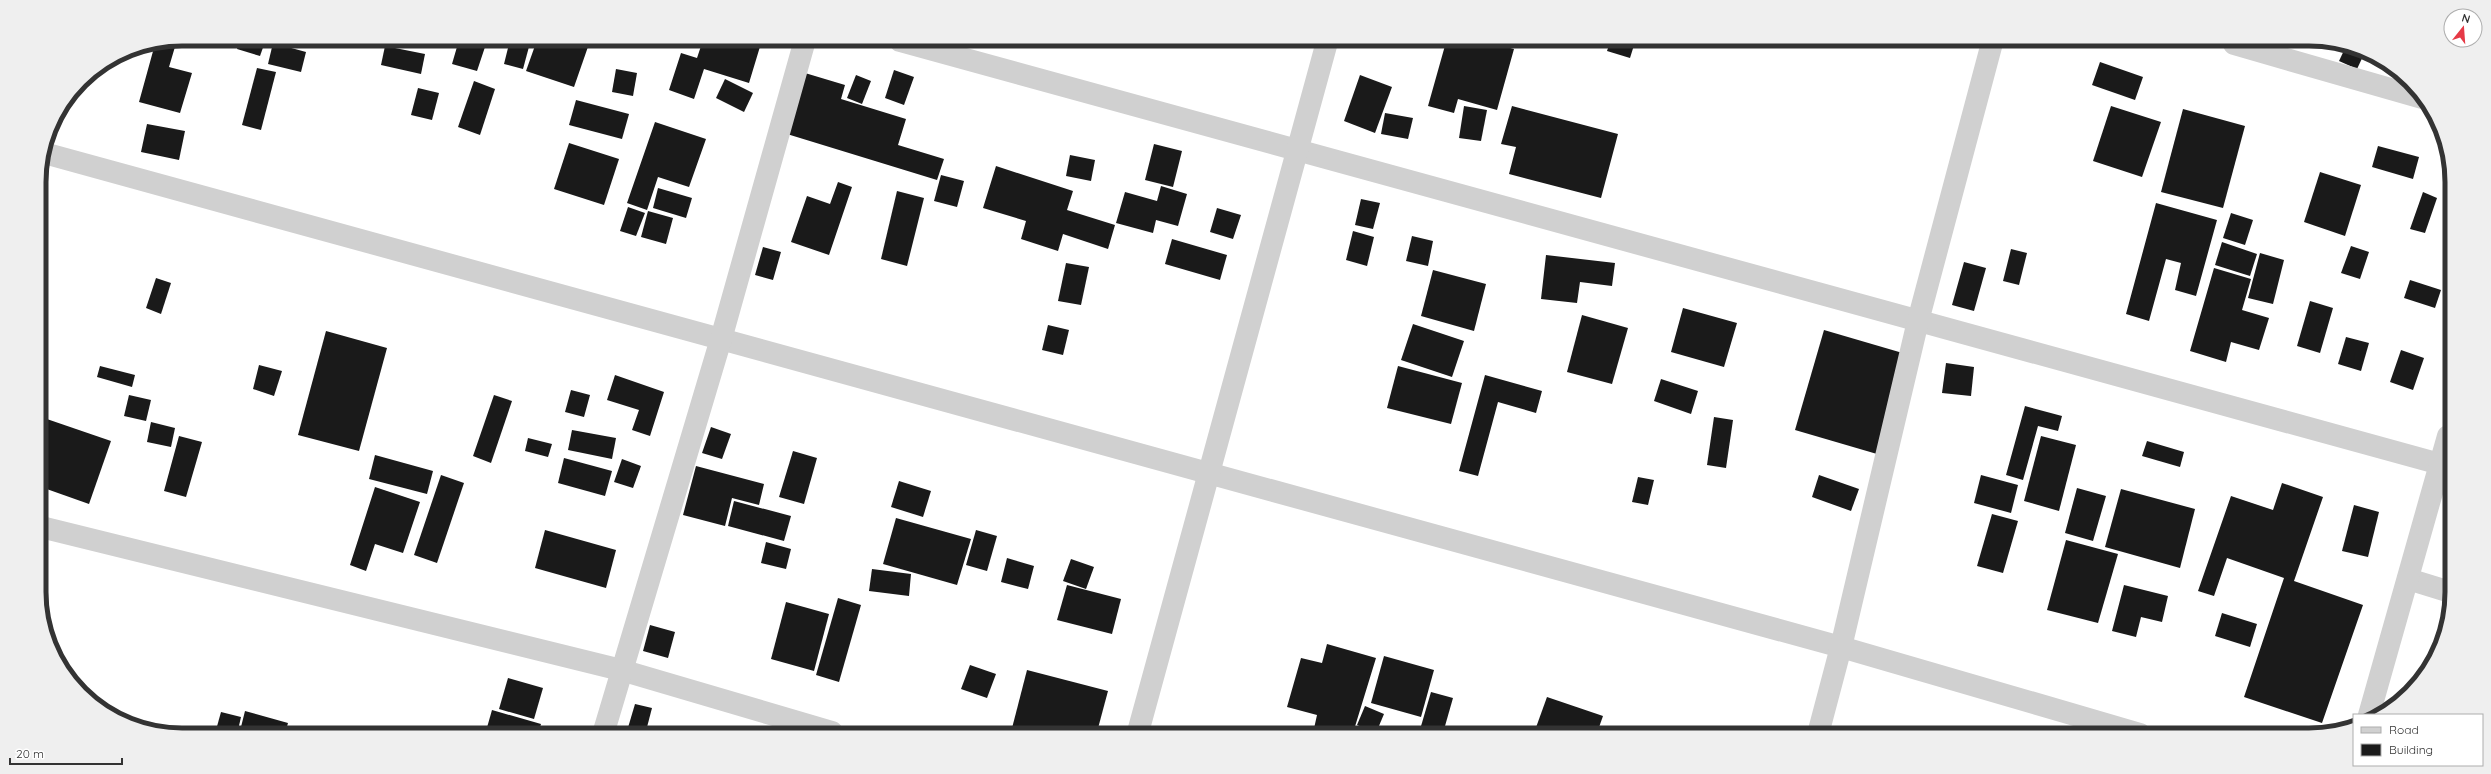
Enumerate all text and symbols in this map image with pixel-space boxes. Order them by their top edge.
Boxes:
north arrow [2443,8,2483,48]
text: N [2460,11,2472,26]
legend [2353,714,2483,766]
text: Road [2389,722,2419,737]
scale bar [10,740,122,766]
text: Building [2389,742,2433,757]
text: 20 m [16,746,44,761]

